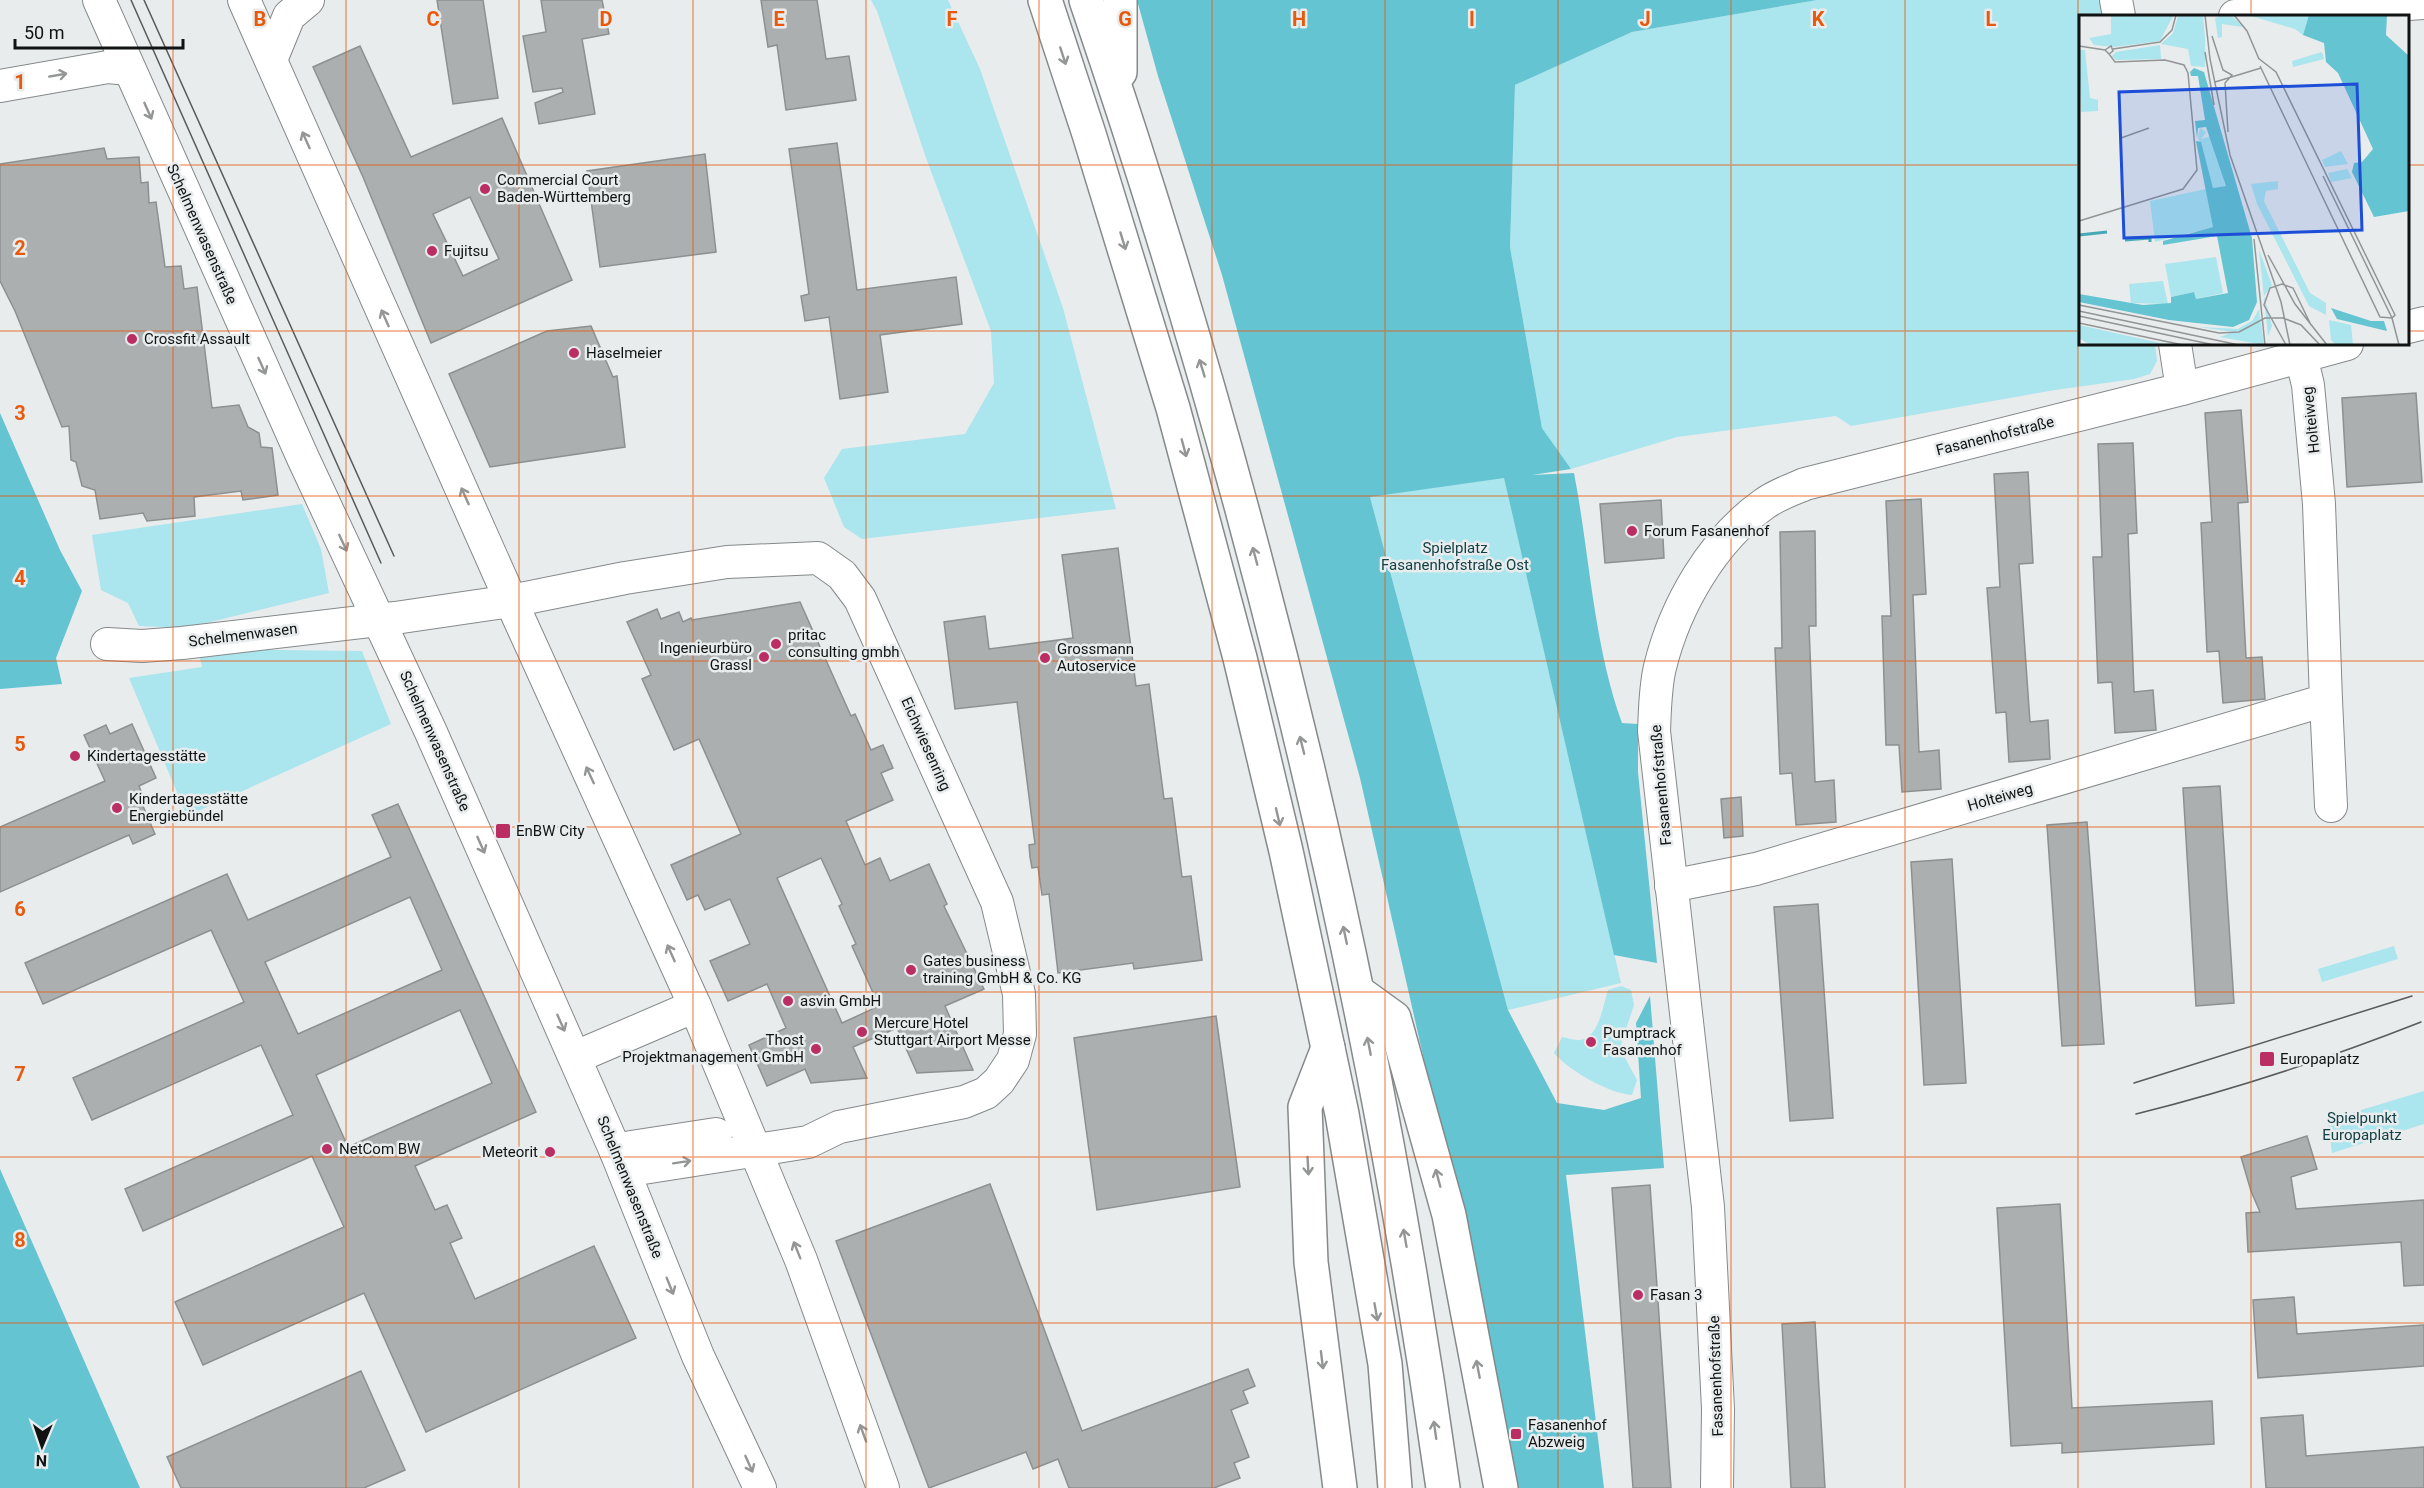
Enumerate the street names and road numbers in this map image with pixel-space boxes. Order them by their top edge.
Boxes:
street label: Schelmenwasenstraße [163,161,241,307]
street label: Holteiweg [2299,386,2323,454]
street label: Fasanenhofstraße [1934,413,2056,459]
street label: Schelmenwasen [188,619,298,651]
street label: Schelmenwasenstraße [396,668,474,814]
street label: Eichwiesenring [897,694,955,794]
street label: Fasanenhofstraße [1647,724,1675,846]
street label: Holteiweg [1965,779,2035,815]
street label: Schelmenwasenstraße [593,1113,667,1261]
street label: Fasanenhofstraße [1705,1315,1727,1437]

